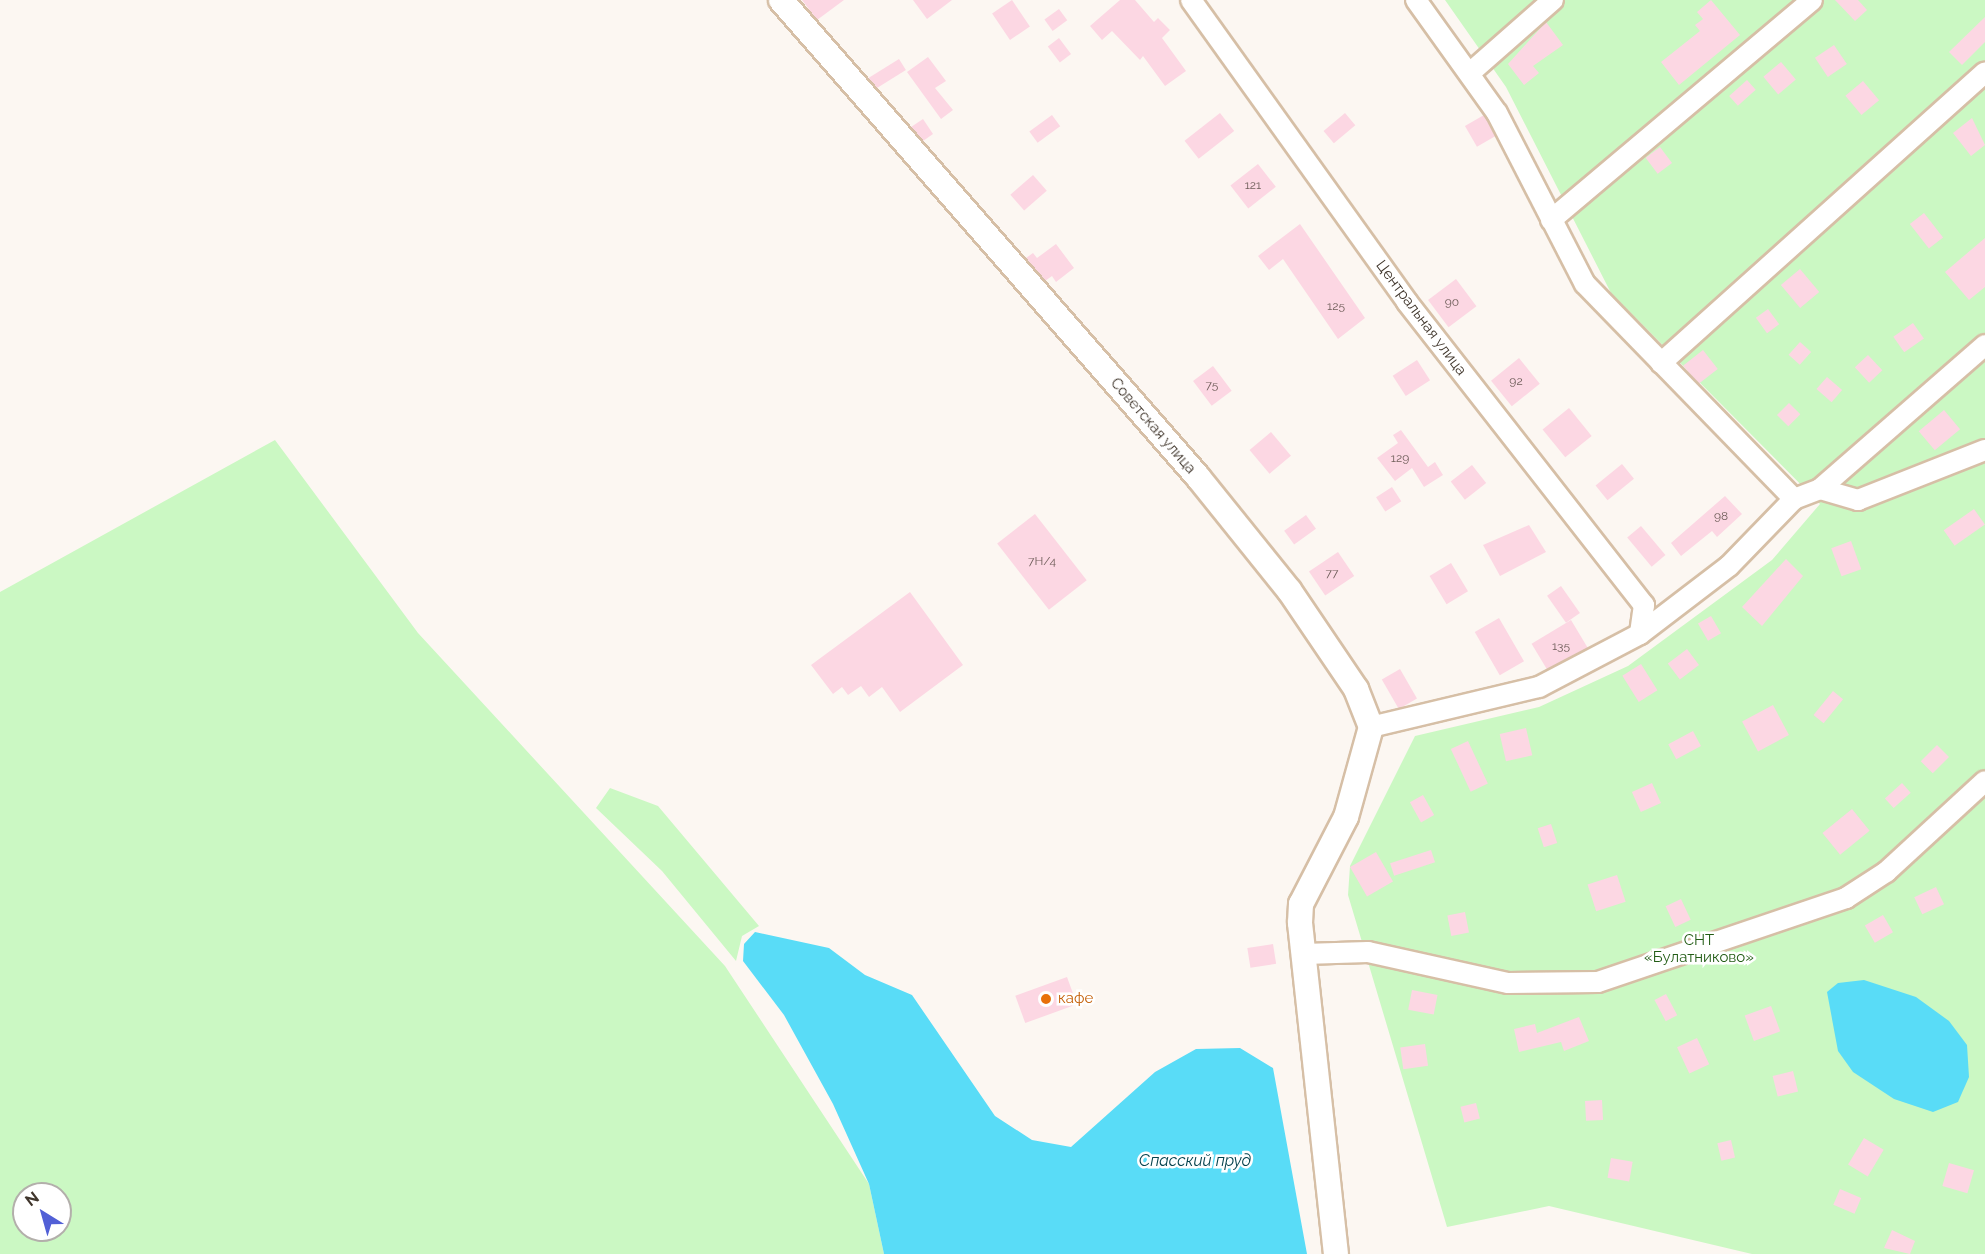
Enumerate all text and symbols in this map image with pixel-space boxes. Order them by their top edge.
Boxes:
house number: 121 [1245,179,1261,193]
street label: Центральная улица [1372,257,1470,379]
house number: 90 [1445,296,1459,310]
house number: 125 [1327,300,1345,314]
street label: Советская улица [1106,374,1200,478]
house number: 92 [1509,375,1523,389]
house number: 75 [1206,379,1218,393]
house number: 129 [1391,452,1409,466]
house number: 98 [1714,510,1728,524]
house number: 7Н/4 [1028,555,1056,569]
house number: 77 [1326,567,1338,581]
house number: 135 [1552,640,1570,654]
park label: СНТ «Булатниково» [1644,931,1754,966]
place label: кафе [1058,990,1093,1008]
marker: кафе [1039,992,1053,1006]
water label: Спасский пруд [1139,1151,1251,1171]
north arrow [12,1182,72,1242]
text: N [21,1188,43,1210]

